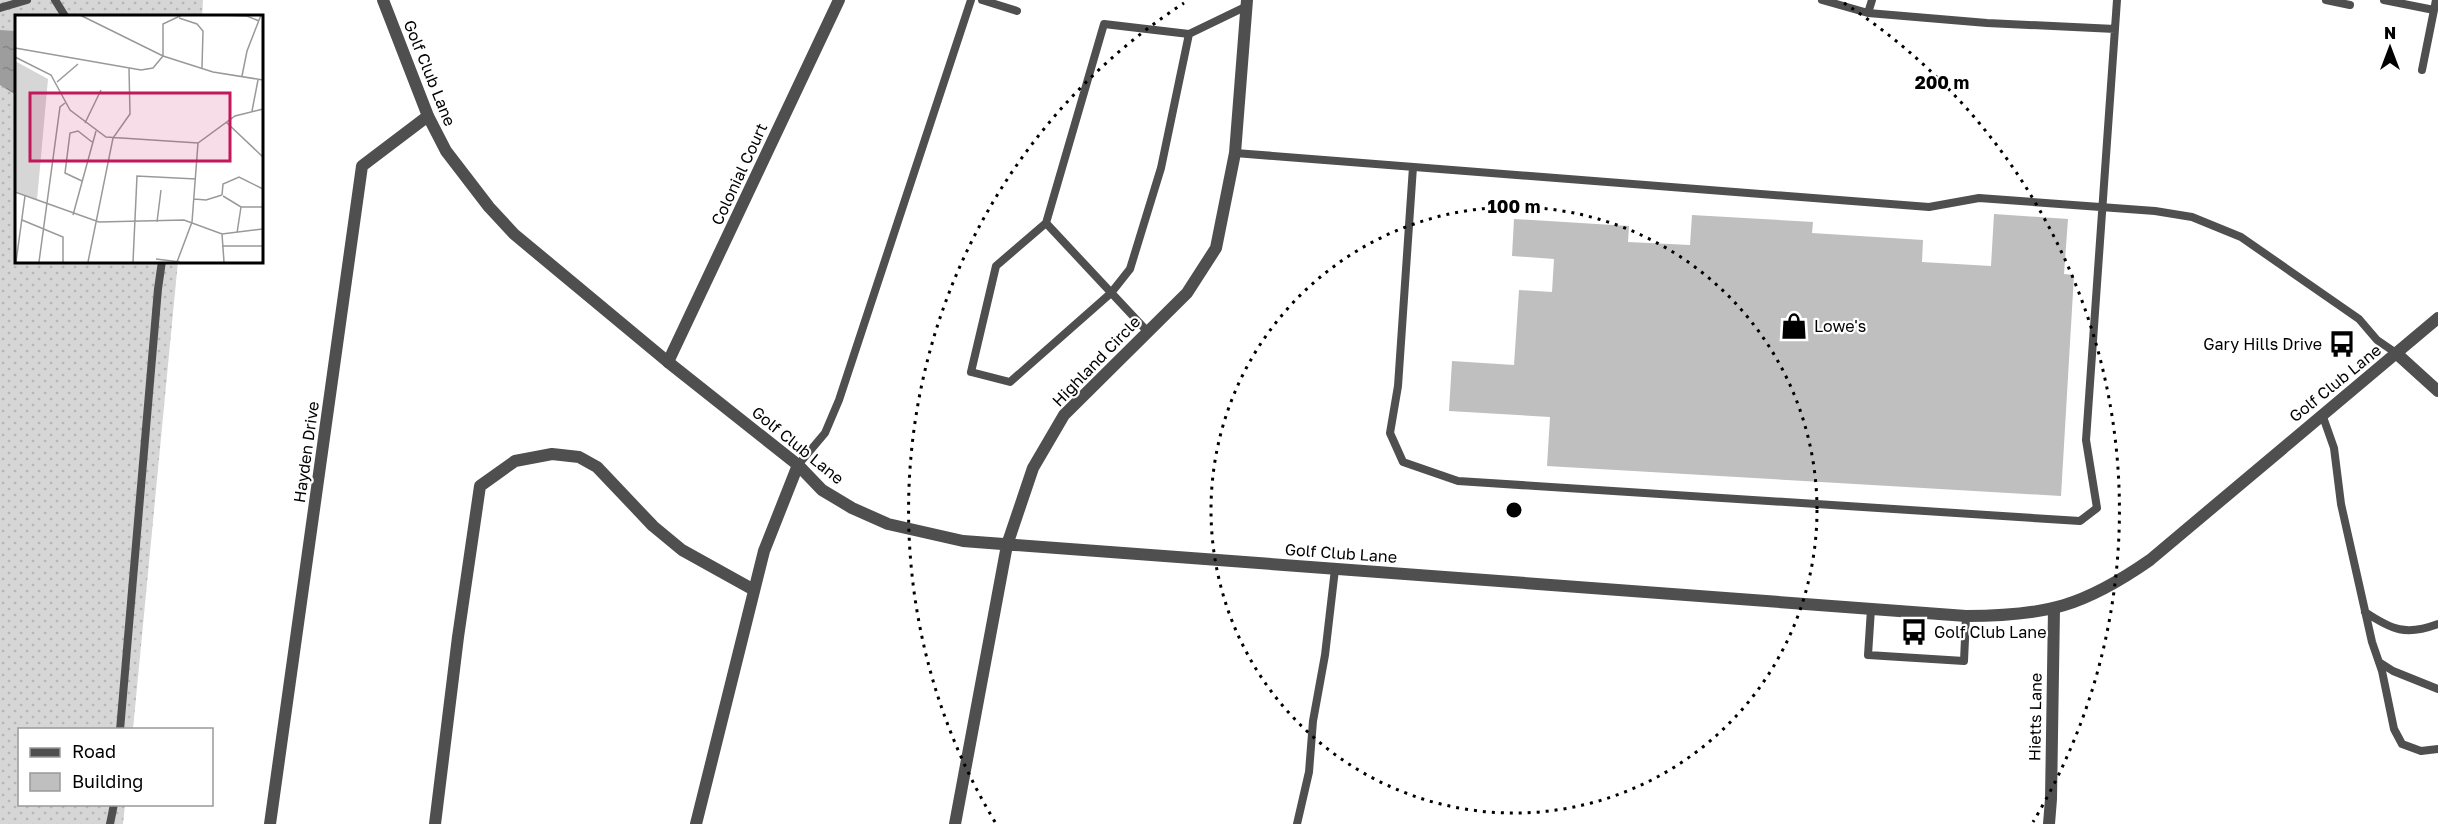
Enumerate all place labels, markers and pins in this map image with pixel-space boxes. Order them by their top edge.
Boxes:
shop icon: Lowe's [1779,311,1809,341]
place label: Lowe's [1814,316,1866,336]
bus stop icon: Gary Hills Drive [2327,329,2357,359]
place label: Gary Hills Drive [2203,334,2322,354]
centre of rings [1504,500,1524,520]
bus stop icon: Golf Club Lane [1899,617,1929,647]
place label: Golf Club Lane [1934,622,2046,642]

